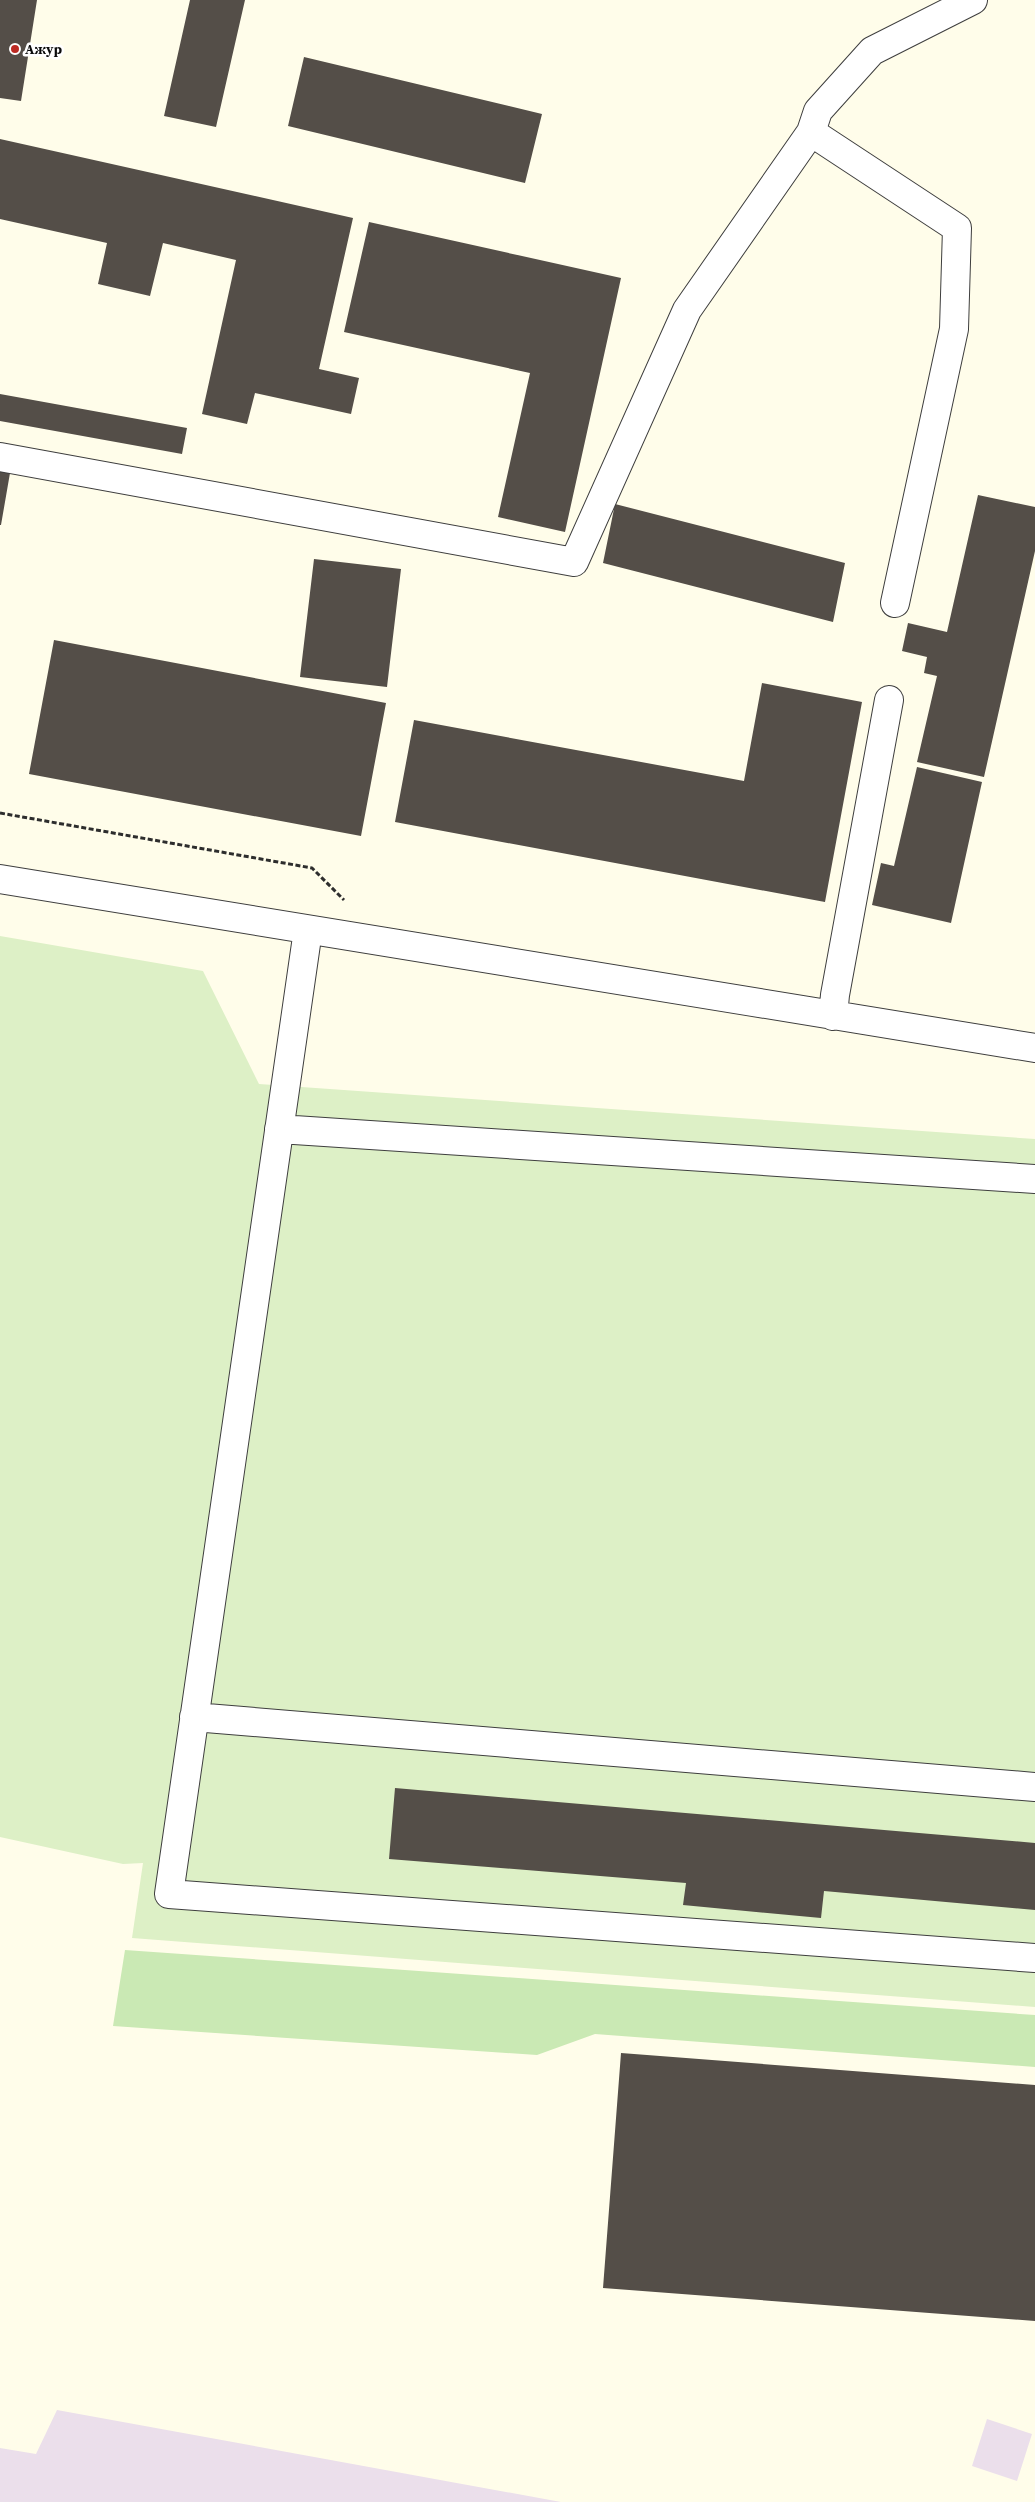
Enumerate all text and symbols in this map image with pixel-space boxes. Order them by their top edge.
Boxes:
place label: Ажур [25,39,63,59]
marker: Ажур [9,43,21,55]

